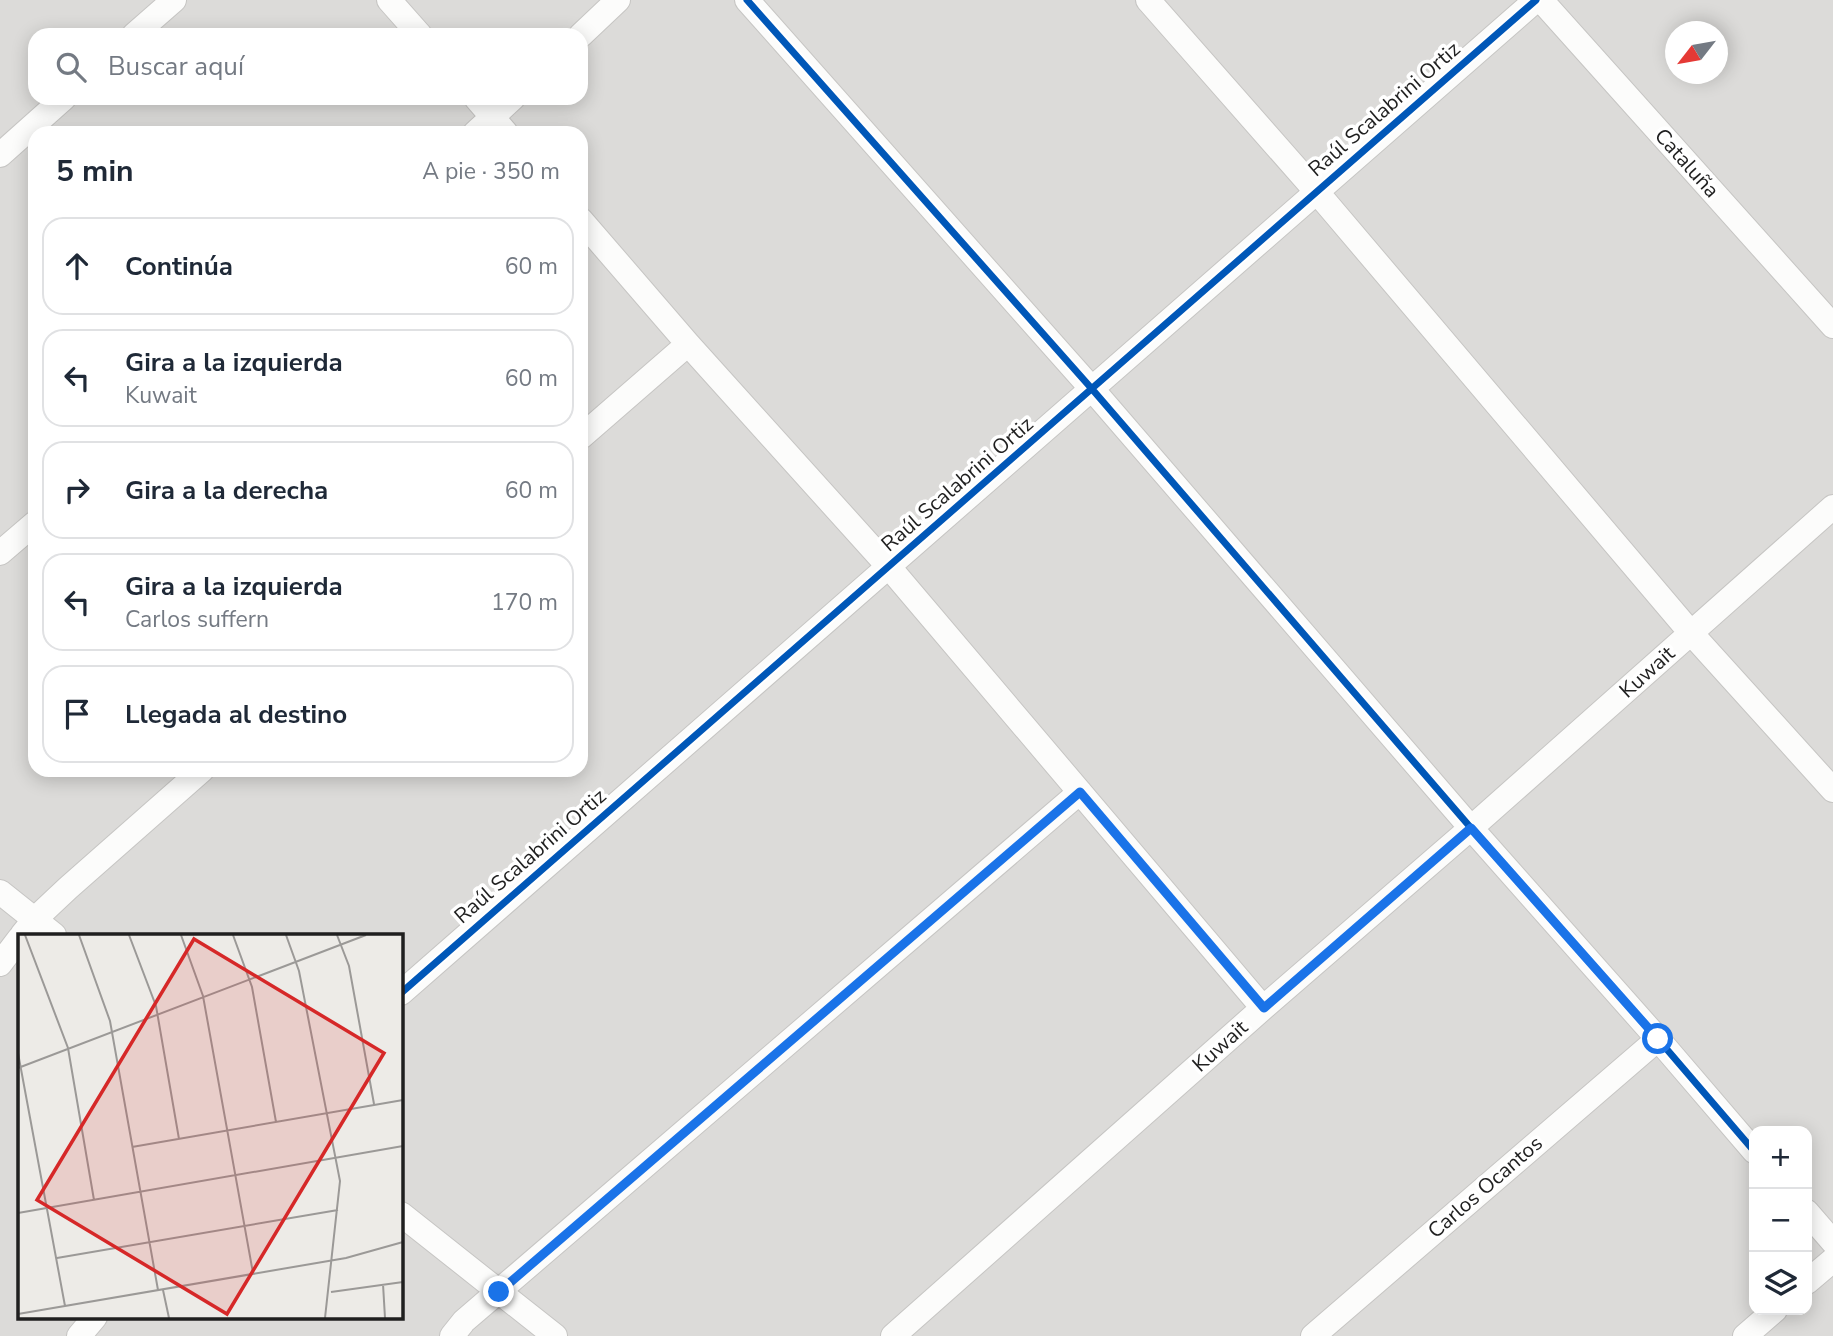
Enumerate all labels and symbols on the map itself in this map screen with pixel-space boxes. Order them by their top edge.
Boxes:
north arrow [1665,21,1728,84]
street label: Raúl Scalabrini Ortiz [1302,35,1466,183]
street label: Cataluña [1648,122,1726,204]
street label: Raúl Scalabrini Ortiz [875,410,1039,558]
street label: Kuwait [1613,639,1681,704]
street label: Raúl Scalabrini Ortiz [448,782,612,930]
inset map [18,934,402,1318]
street label: Kuwait [1186,1013,1254,1078]
route start [1642,1023,1673,1054]
street label: Carlos Ocantos [1422,1129,1548,1245]
route end [483,1276,514,1307]

